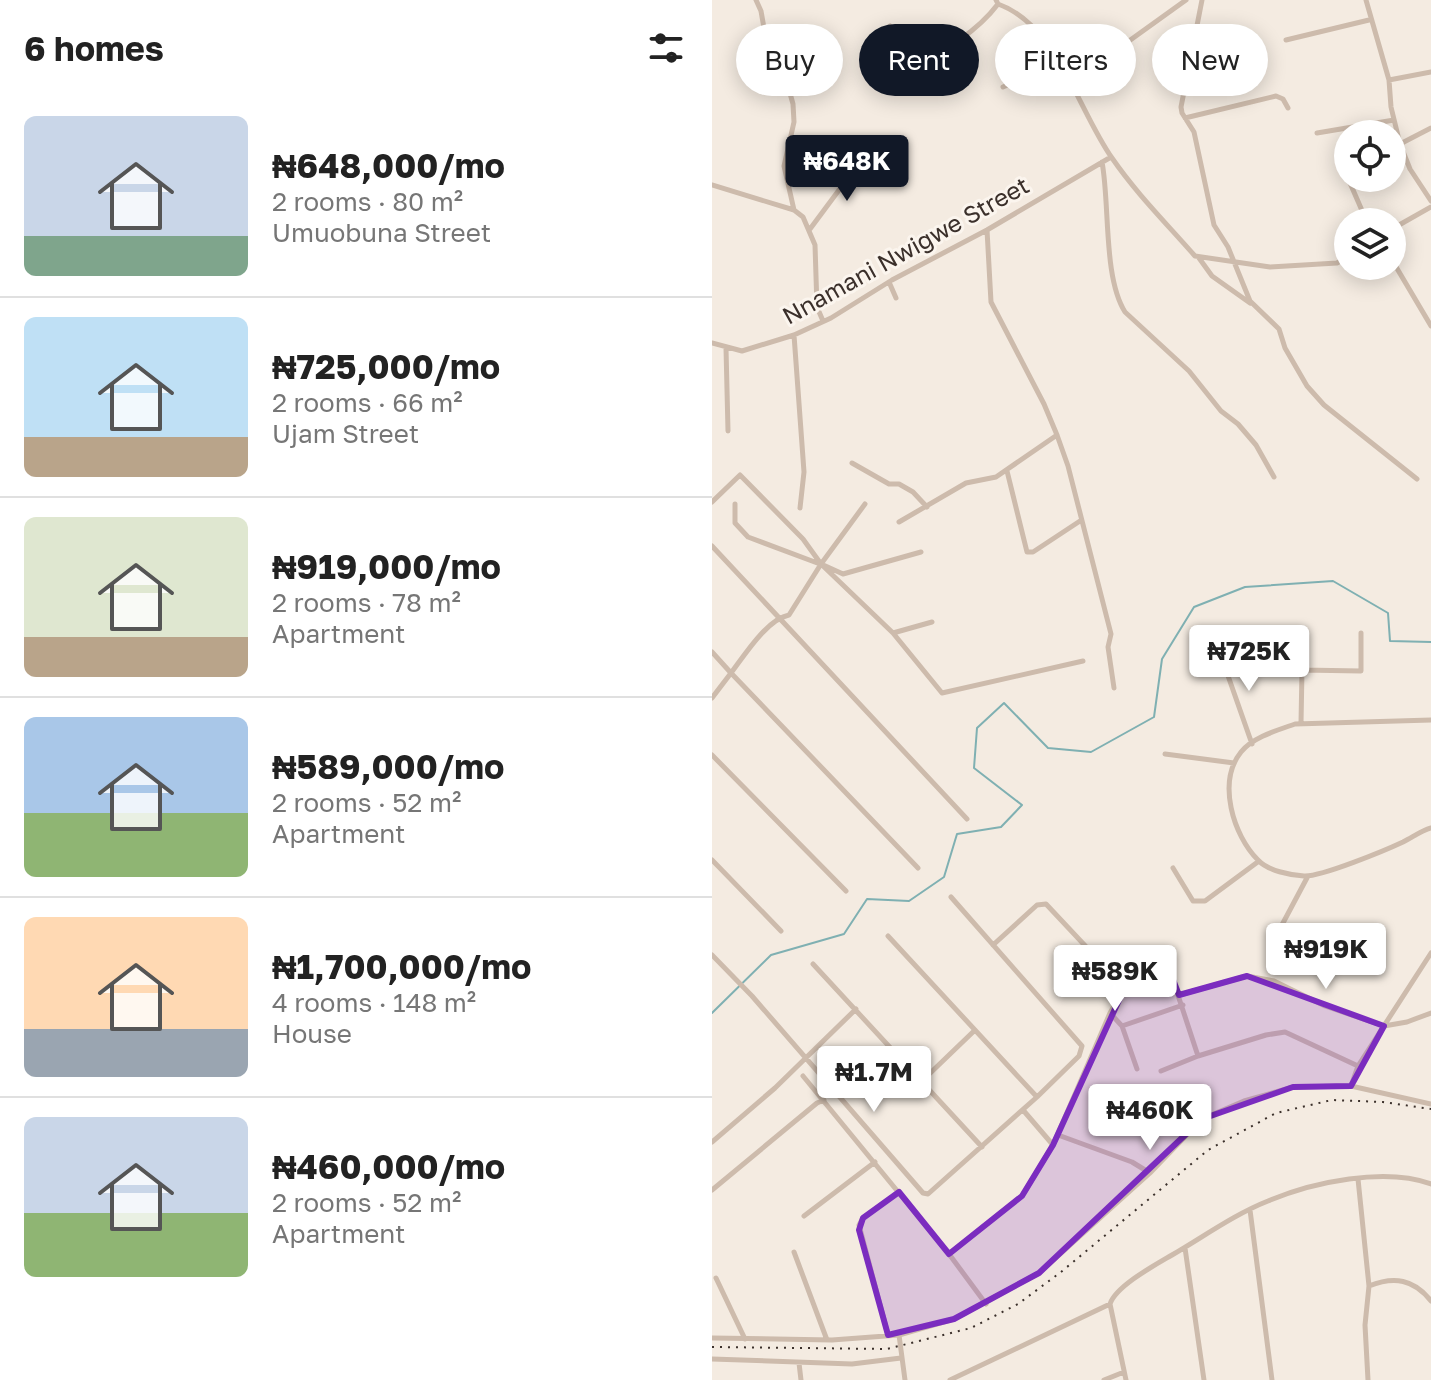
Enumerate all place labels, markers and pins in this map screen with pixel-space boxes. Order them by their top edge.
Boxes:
pin: ₦648K [791,135,903,203]
pin: ₦725K [1193,625,1305,693]
pin: ₦919K [1270,923,1382,991]
pin: ₦589K [1059,945,1171,1013]
pin: ₦1.7M [818,1046,930,1114]
pin: ₦460K [1094,1084,1206,1152]

